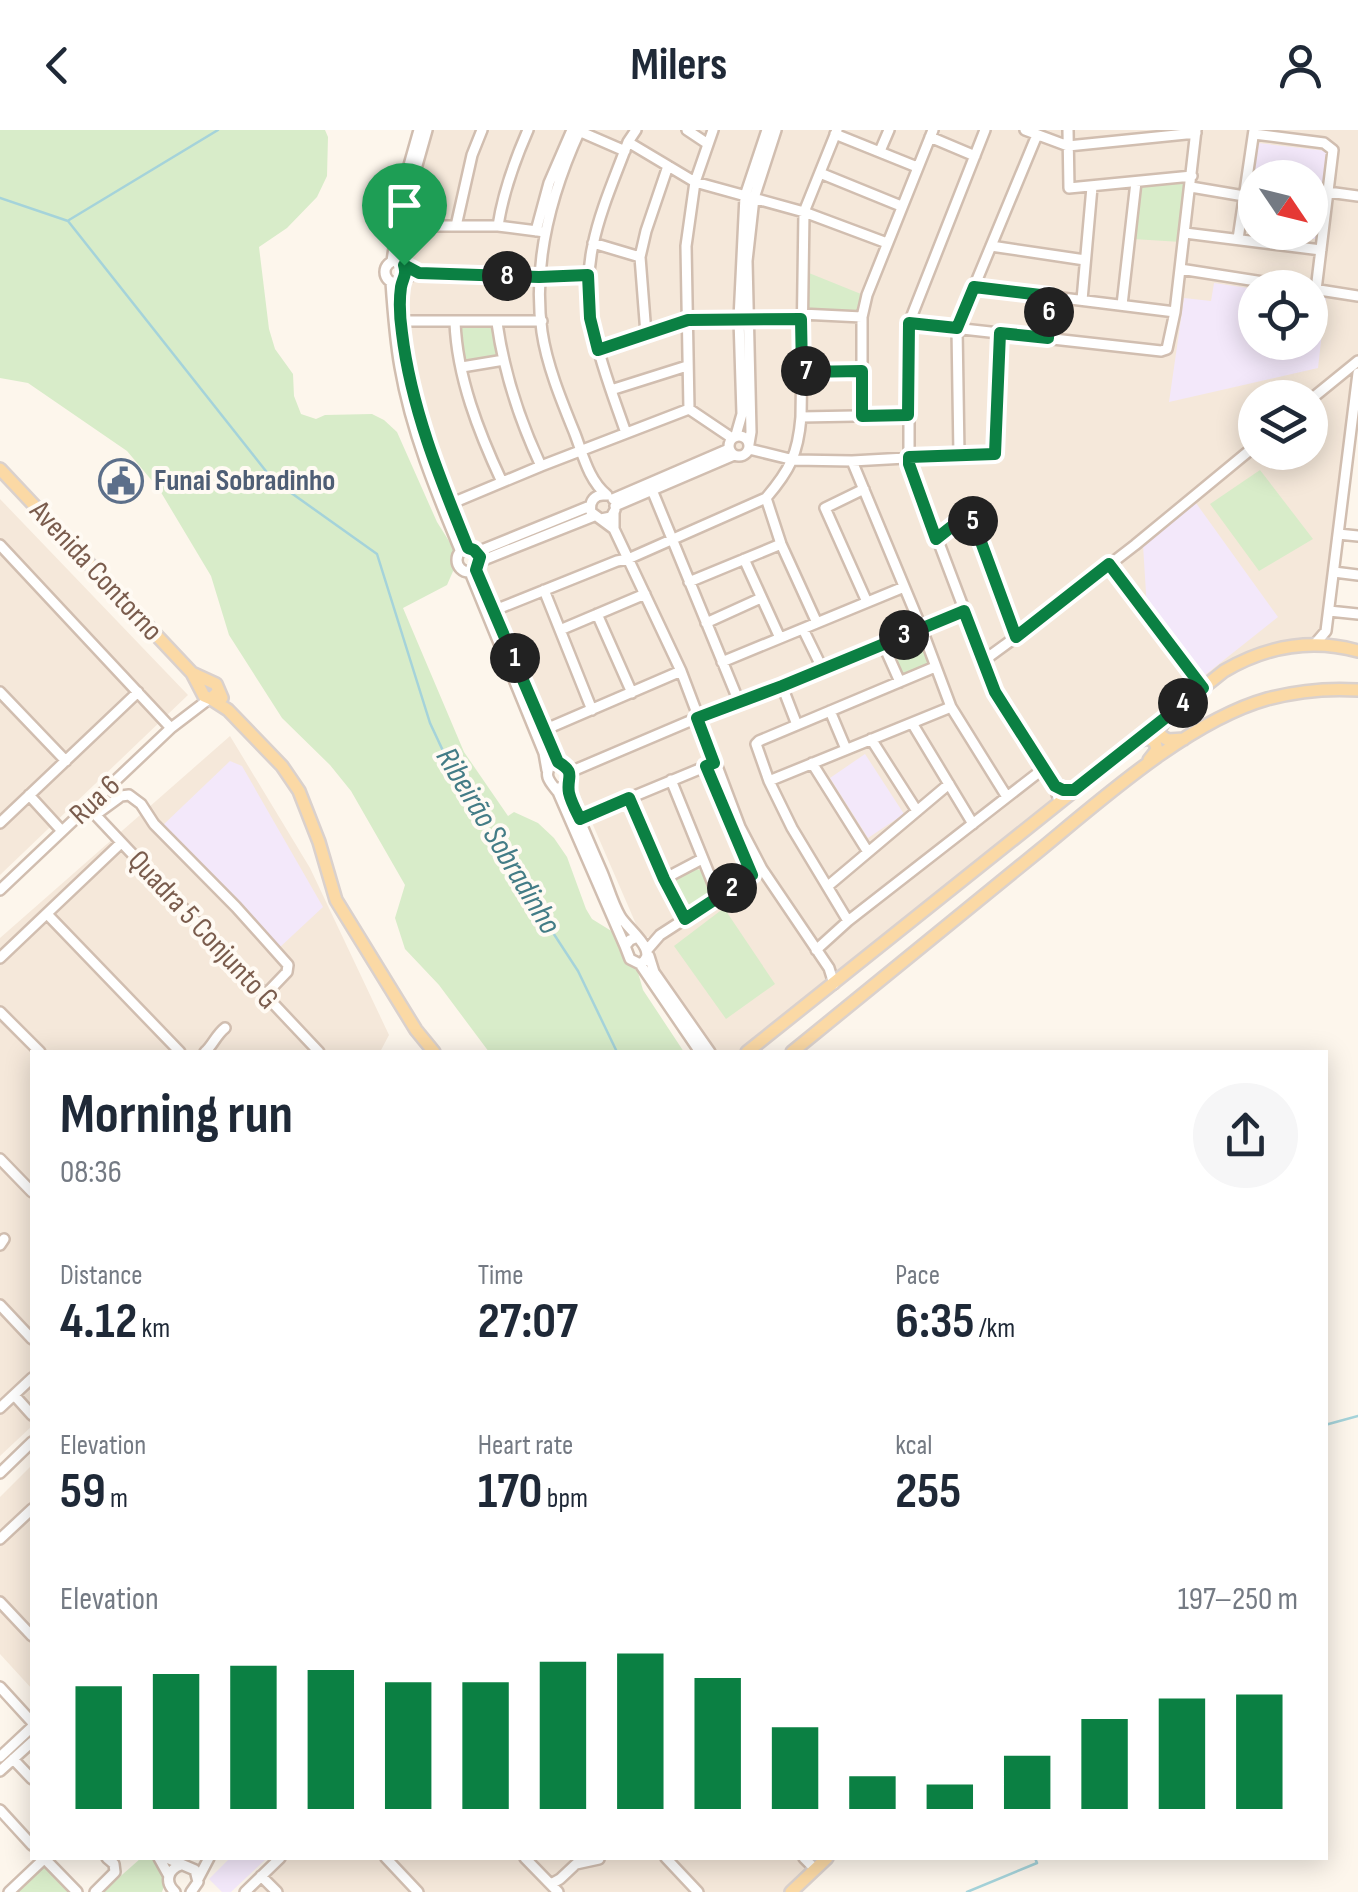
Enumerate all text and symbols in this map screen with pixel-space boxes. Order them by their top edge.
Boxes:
icon: back [30,38,85,93]
text: Milers [631,38,727,93]
icon: person [1273,38,1328,93]
north arrow [1238,160,1328,250]
map controls [1238,160,1328,470]
pin [362,163,447,266]
icon: arrive [377,178,432,233]
pin: 8 [482,251,532,301]
text: 8 [500,259,514,292]
button: locate [1238,270,1328,360]
pin: 6 [1024,287,1074,337]
text: 6 [1042,295,1056,328]
pin: 7 [781,346,831,396]
text: 7 [800,354,812,387]
button: layers [1238,380,1328,470]
public building icon: Funai Sobradinho [98,458,144,504]
place label: Funai Sobradinho [154,463,335,499]
street label: Avenida Contorno [21,493,170,648]
pin: 5 [948,496,998,546]
text: 5 [967,504,979,537]
pin: 3 [879,610,929,660]
text: 3 [898,618,910,651]
pin: 1 [490,633,540,683]
text: 1 [510,641,520,674]
pin: 4 [1158,678,1208,728]
text: 4 [1176,686,1190,719]
water label: Ribeirão Sobradinho [427,741,569,941]
street label: Rua 6 [62,768,128,832]
street label: Quadra 5 Conjunto G [120,843,286,1017]
pin: 2 [707,863,757,913]
text: 2 [726,871,738,904]
text: Morning run [60,1082,293,1149]
button: share [1193,1083,1298,1188]
text: 08:36 [60,1153,122,1192]
text: Distance [60,1259,143,1292]
text: Time [478,1259,523,1292]
text: Pace [895,1259,940,1292]
text: 4.12 [60,1292,137,1352]
text: 27:07 [478,1292,578,1352]
text: 6:35 [895,1292,974,1352]
text: km [137,1312,170,1345]
text: /km [974,1312,1015,1345]
text: Elevation [60,1429,146,1462]
text: Heart rate [478,1429,573,1462]
text: kcal [895,1429,932,1462]
text: 59 [60,1462,106,1522]
text: 170 [478,1462,542,1522]
text: 255 [895,1462,961,1522]
text: m [106,1482,128,1515]
text: bpm [542,1482,588,1515]
text: Elevation [60,1580,159,1619]
text: 197–250 m [1178,1580,1298,1619]

